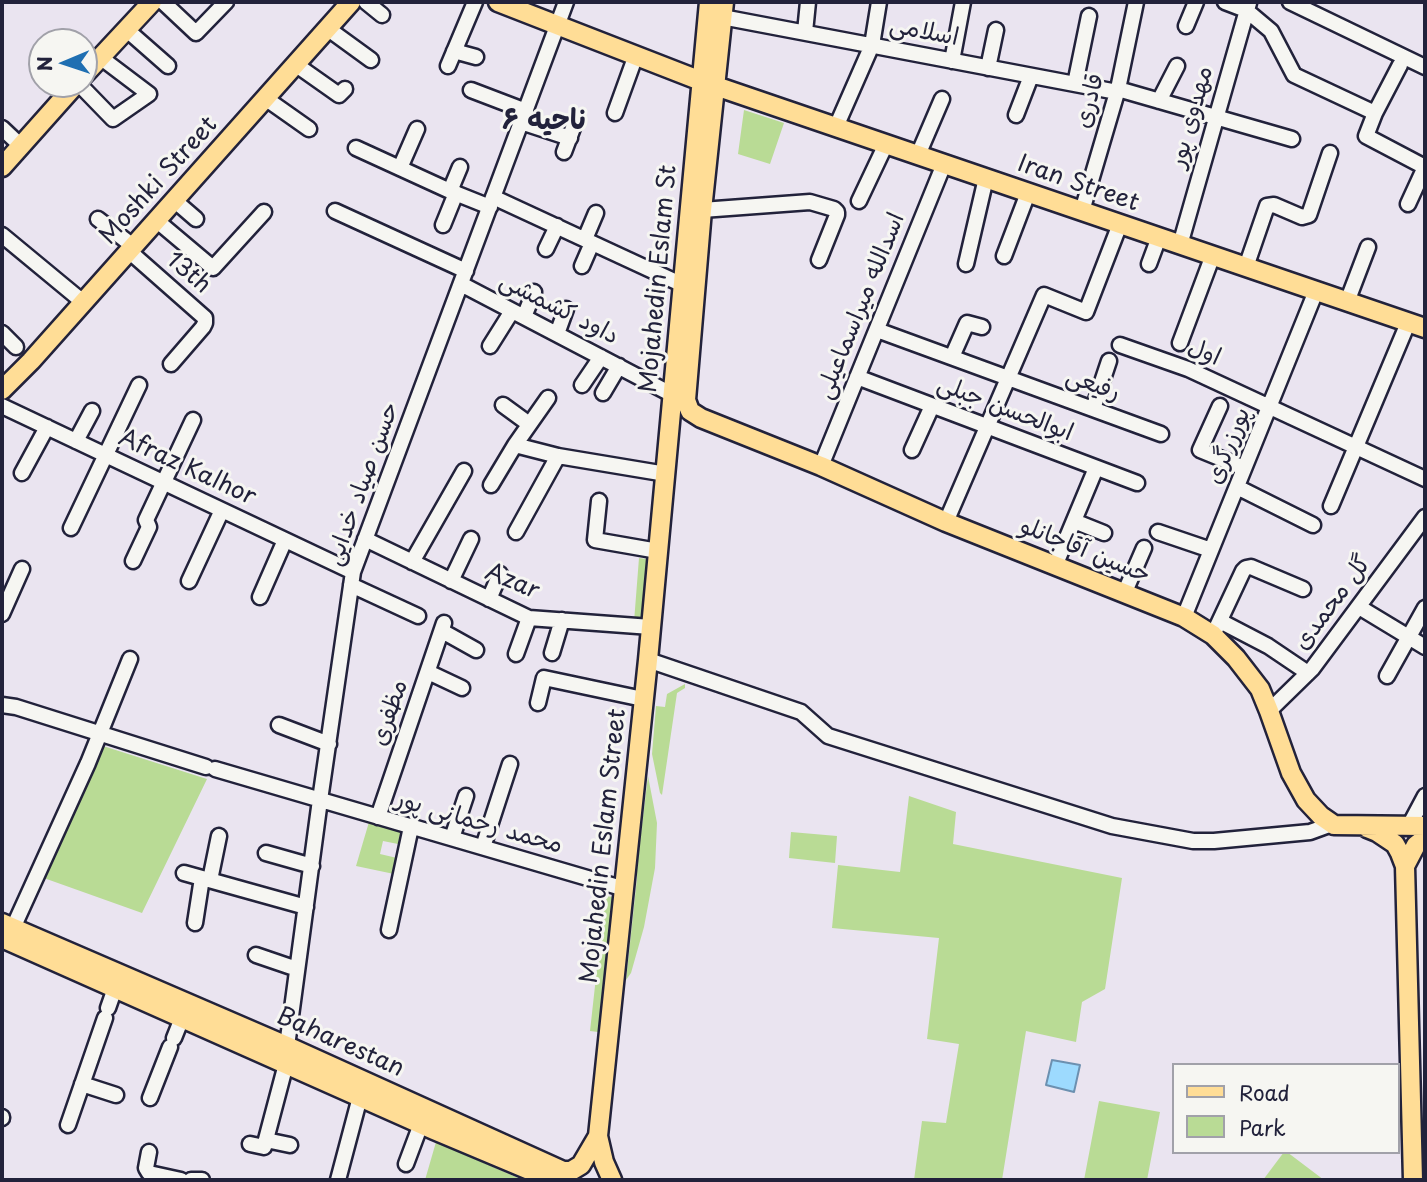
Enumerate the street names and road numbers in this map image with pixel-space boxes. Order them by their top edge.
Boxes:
street label: اسلامی [887,11,961,53]
street label: مهدوی پور [1164,63,1220,171]
street label: قادرى [1069,70,1111,132]
street label: Moshki Street [94,111,224,251]
street label: Iran Street [1013,150,1143,218]
street label: Mojahedin Eslam St [635,164,683,394]
street label: اسدالله میراسماعیلی [811,209,911,403]
street label: 13th [160,246,216,300]
street label: داود کشمشی [495,267,623,351]
street label: اول [1183,333,1225,373]
street label: رفیعی [1062,362,1124,408]
street label: ابوالحسن جبلی [933,370,1077,448]
street label: حسن صیاد خدایی [320,398,406,570]
street label: پورزرگری [1201,403,1257,489]
street label: Afraz Kalhor [114,424,260,512]
street label: حسین آقاجانلو [1016,512,1154,590]
street label: گل محمدی [1288,550,1378,656]
street label: Azar [481,558,543,606]
street label: مظفری [365,676,415,750]
street label: Mojahedin Eslam Street [575,707,633,985]
street label: محمد رحمانی پور [392,785,566,861]
street label: Baharestan [272,1002,408,1084]

